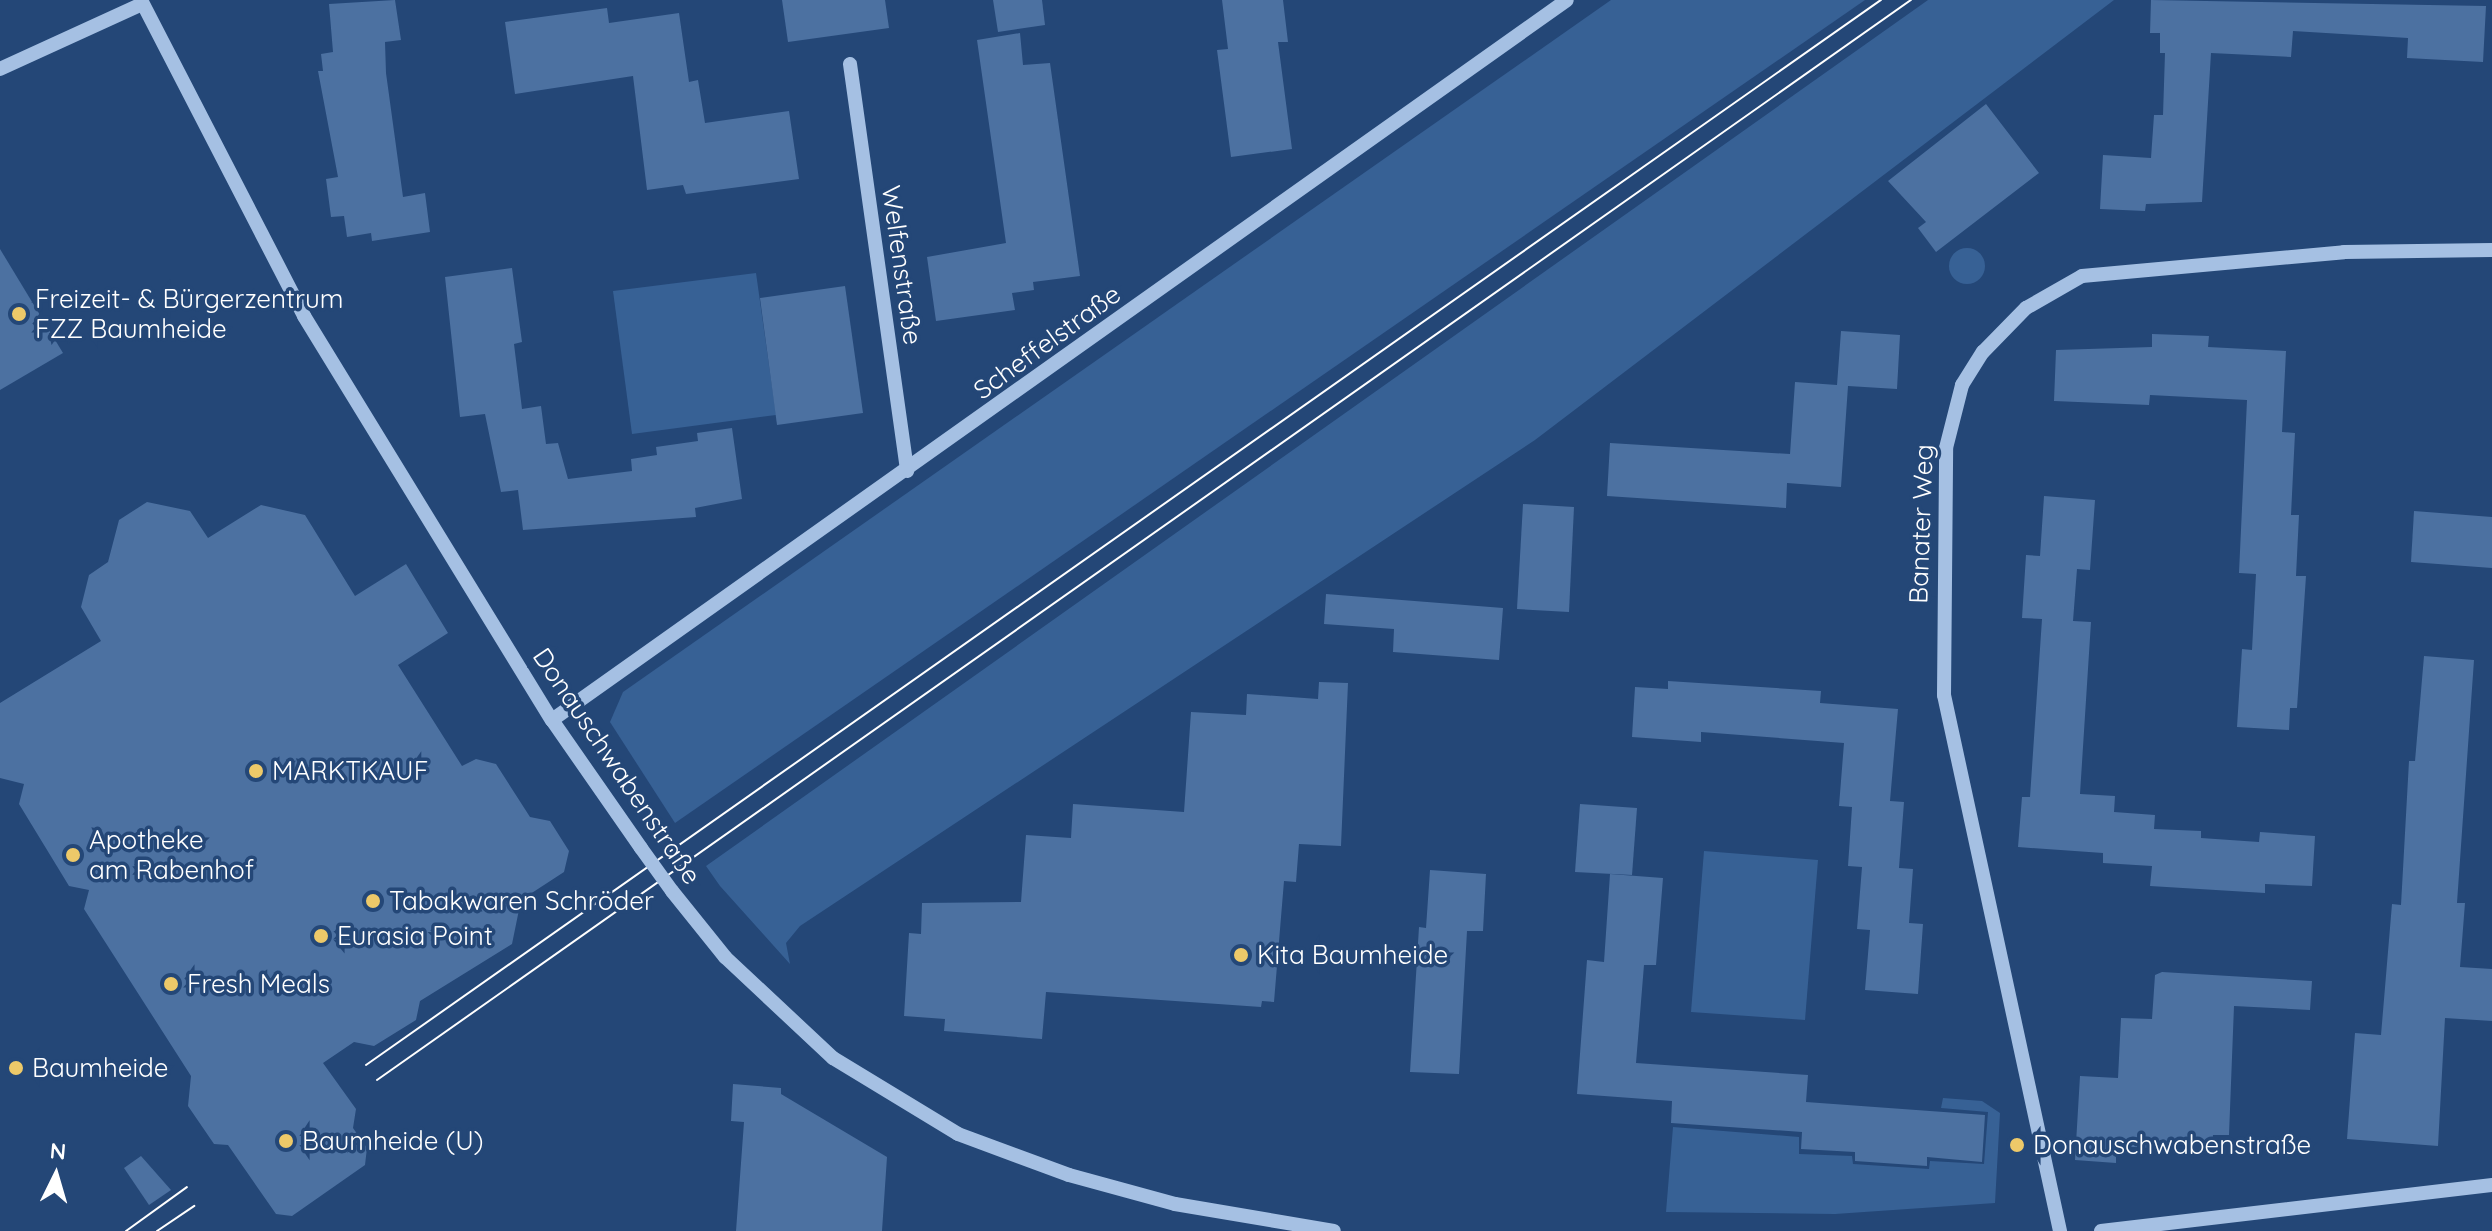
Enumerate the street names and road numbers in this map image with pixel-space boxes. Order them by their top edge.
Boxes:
street label: Welfenstraße [875,183,929,347]
street label: Scheffelstraße [968,278,1126,406]
street label: Banater Weg [1903,444,1939,604]
street label: Donauschwabenstraße [526,642,708,890]

